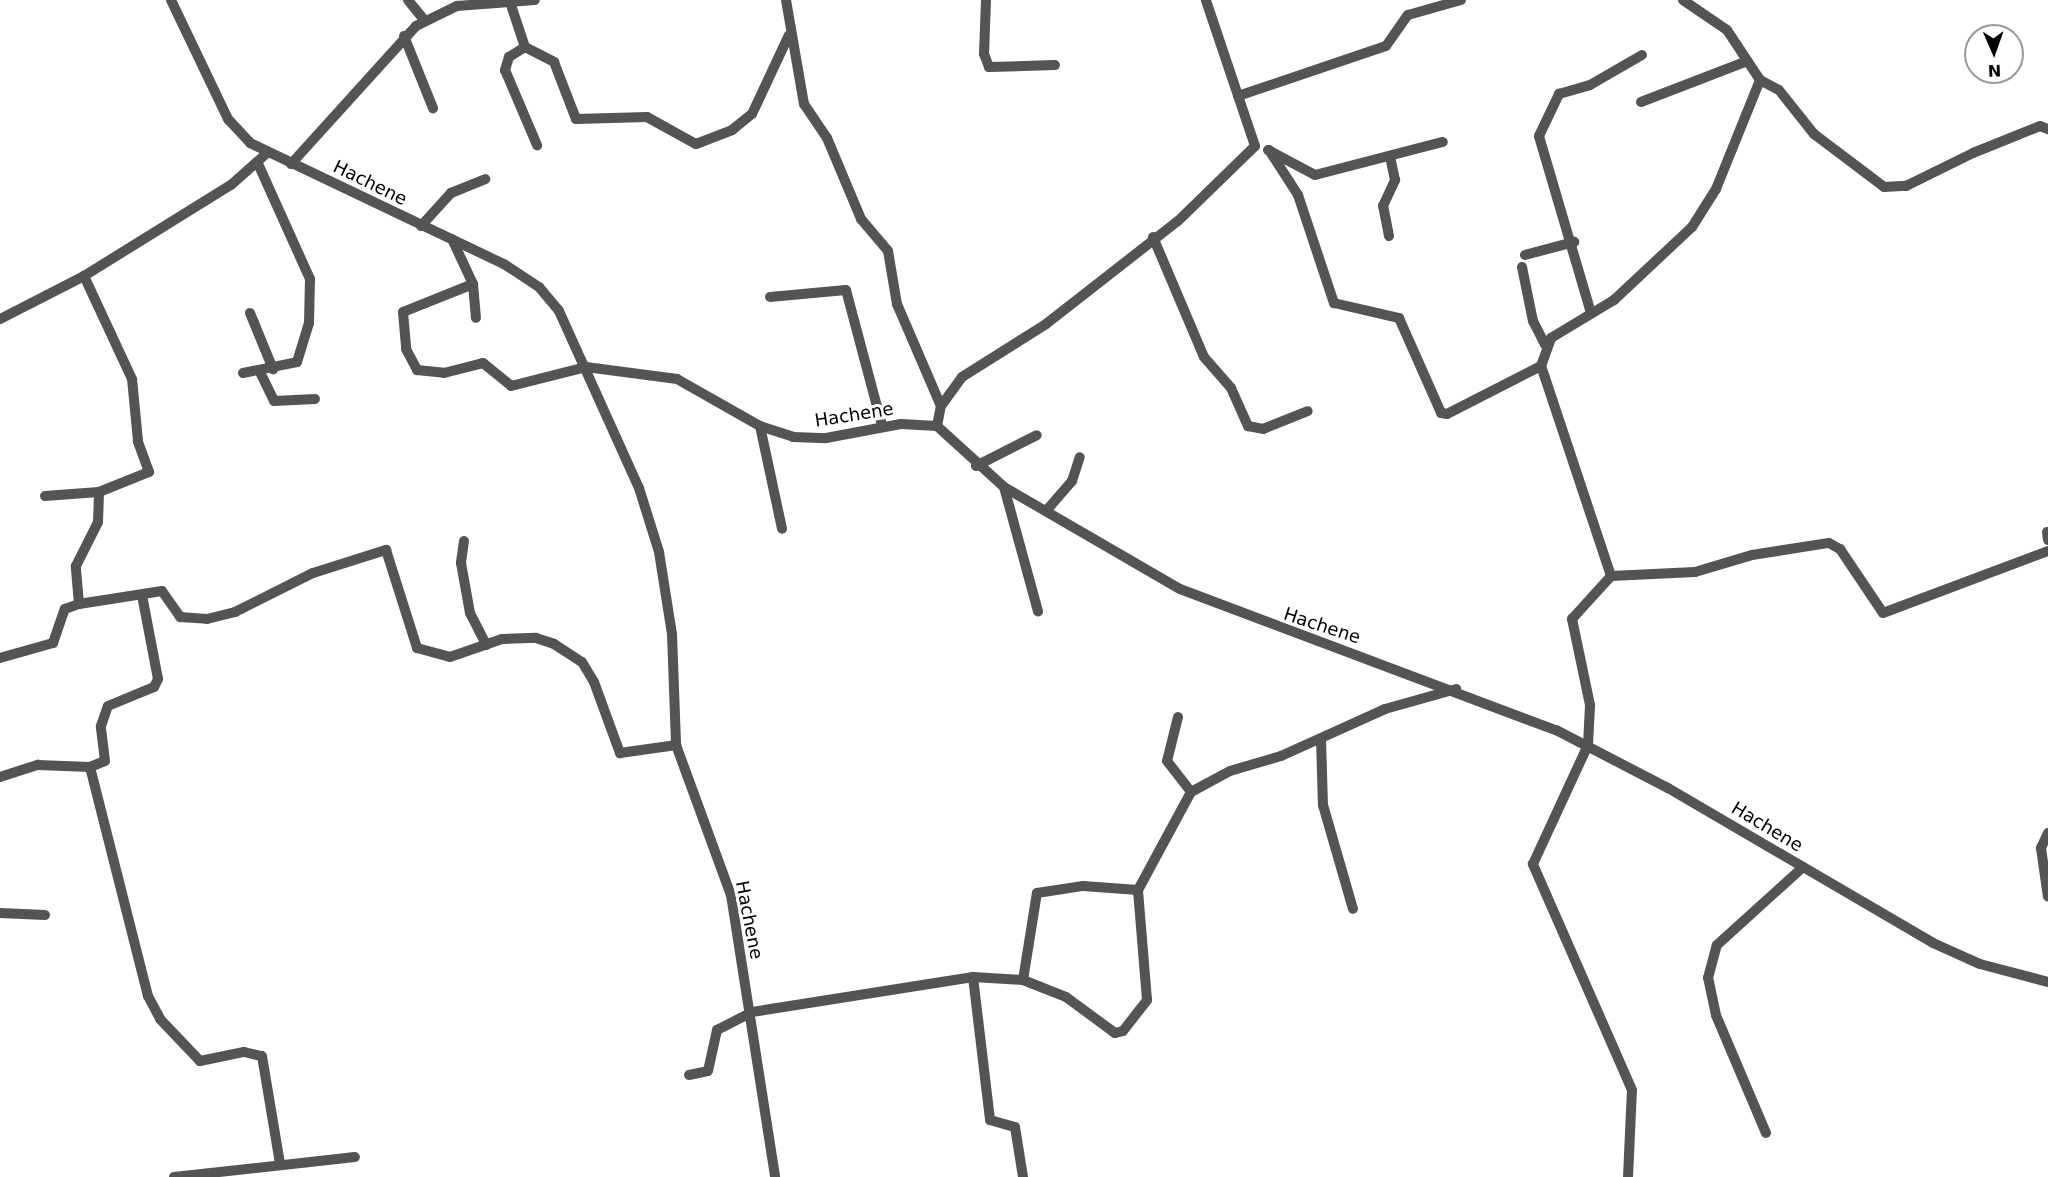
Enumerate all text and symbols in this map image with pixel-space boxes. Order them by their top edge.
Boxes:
north arrow [1964,24,2024,84]
text: N [1988,61,2002,80]
street label: Hachene [330,156,410,210]
street label: Hachene [813,398,895,432]
street label: Hachene [1281,603,1363,649]
street label: Hachene [1727,797,1807,857]
street label: Hachene [731,879,767,961]

